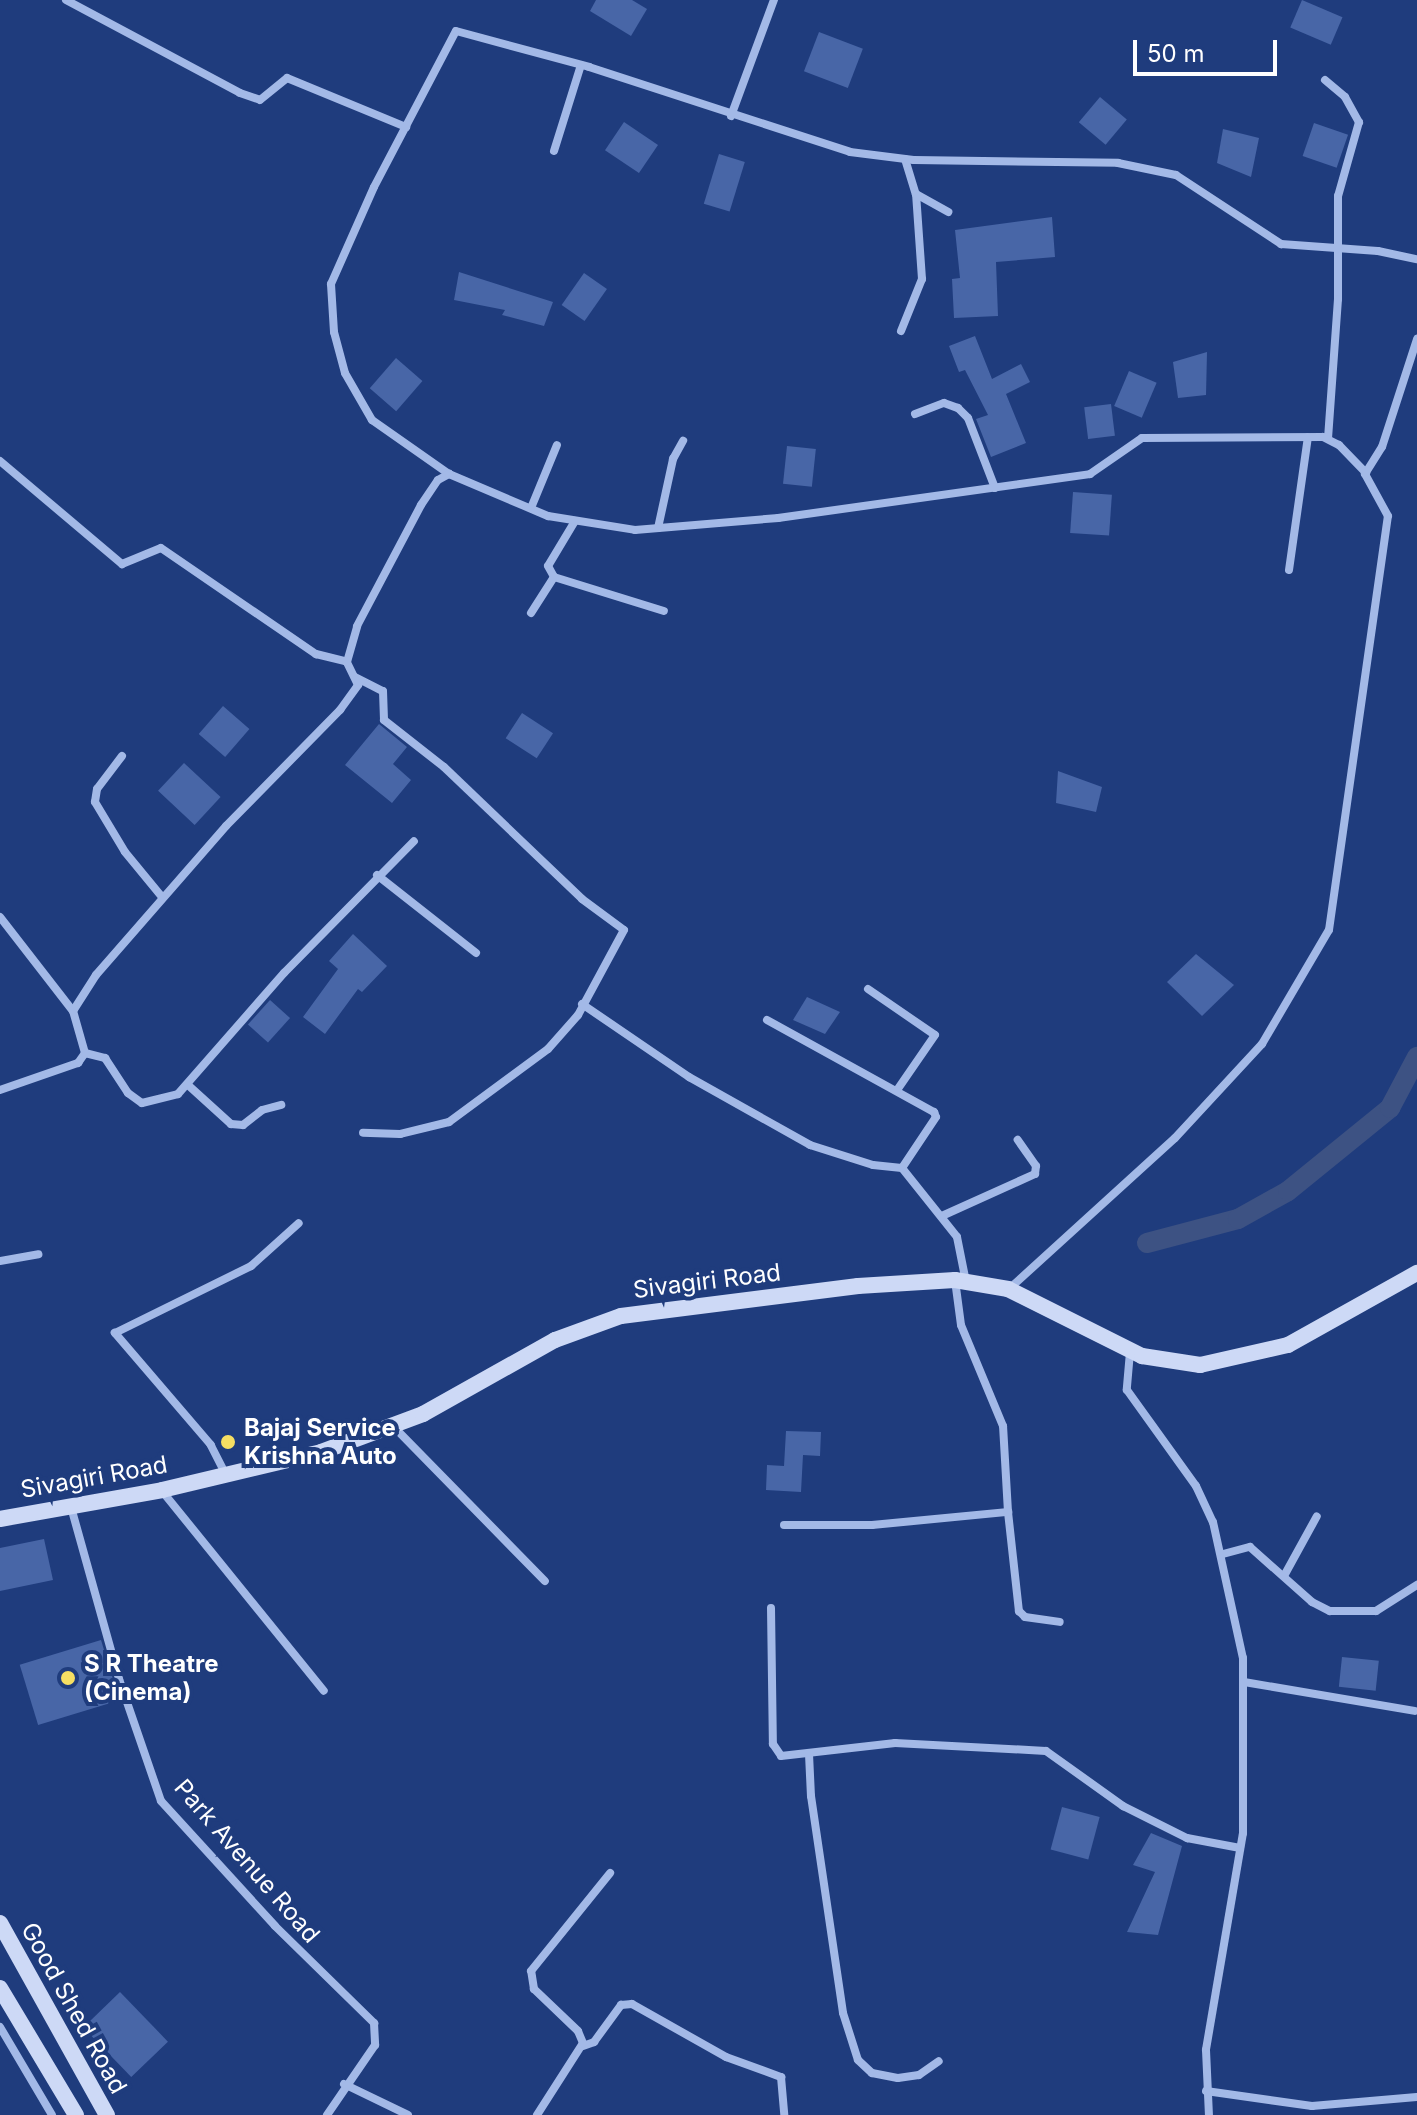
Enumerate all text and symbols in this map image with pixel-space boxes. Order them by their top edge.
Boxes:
scale bar [1137,24,1281,74]
text: 50 m [1147,39,1205,68]
street label: Sivagiri Road [632,1258,782,1304]
place label: Bajaj Service Krishna Auto [244,1414,397,1470]
marker: Bajaj Service Krishna Auto [219,1433,237,1451]
street label: Sivagiri Road [18,1450,170,1504]
place label: S R Theatre (Cinema) [84,1650,219,1706]
marker: S R Theatre (Cinema) [59,1669,77,1687]
street label: Park Avenue Road [168,1773,326,1949]
street label: Good Shed Road [15,1917,133,2099]

